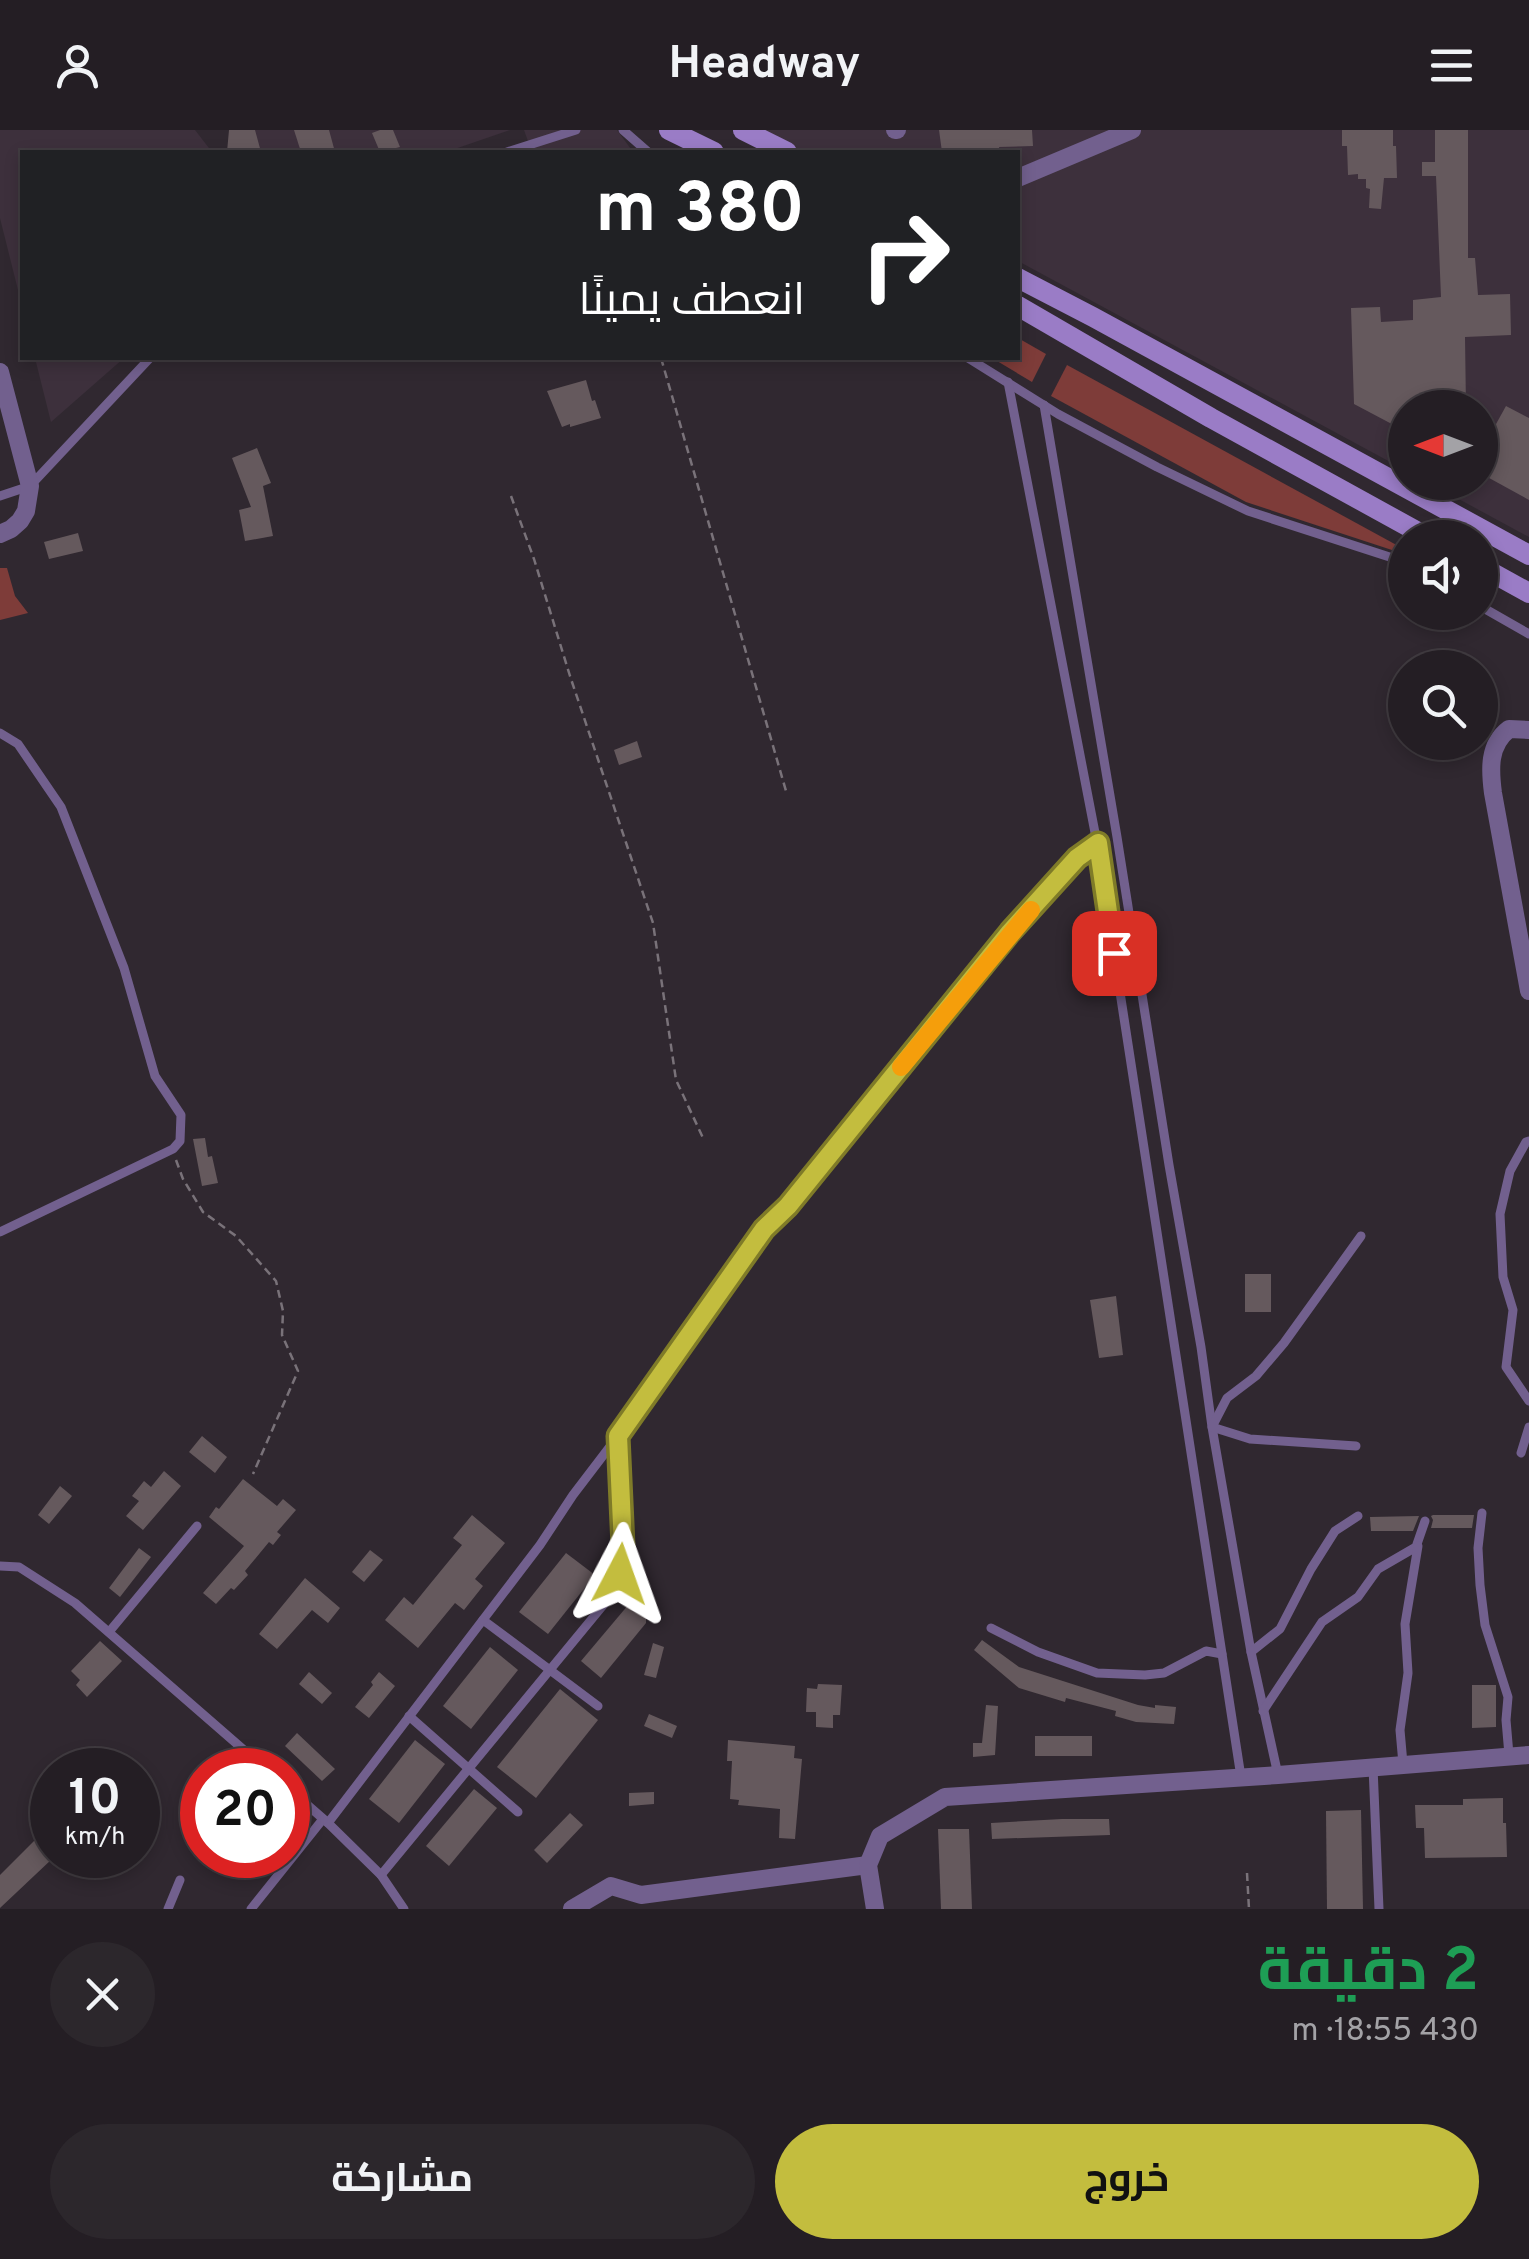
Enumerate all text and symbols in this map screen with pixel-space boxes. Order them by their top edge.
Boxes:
text: Headway [669,37,861,94]
icon: person [50,38,105,93]
icon: menu [1424,38,1479,93]
text: 380 m [595,168,805,257]
icon: right [840,190,970,320]
text: انعطف يمينًا [578,274,805,331]
north arrow [1388,390,1498,500]
map controls [1388,390,1498,760]
button: sound [1388,520,1498,630]
button: search [1388,650,1498,760]
pin [1072,911,1157,996]
icon: arrive [1087,926,1142,981]
position arrow [568,1522,672,1626]
speed limit sign: 20 [180,1748,310,1878]
text: 10 [69,1769,121,1832]
text: km/h [65,1822,125,1854]
text: 2 دقيقة [1258,1936,1479,2012]
button: close [50,1942,155,2047]
text: 430 m · 18:55 [1292,2012,1479,2052]
button: مشاركة [50,2124,755,2239]
button: خروج [775,2124,1479,2239]

